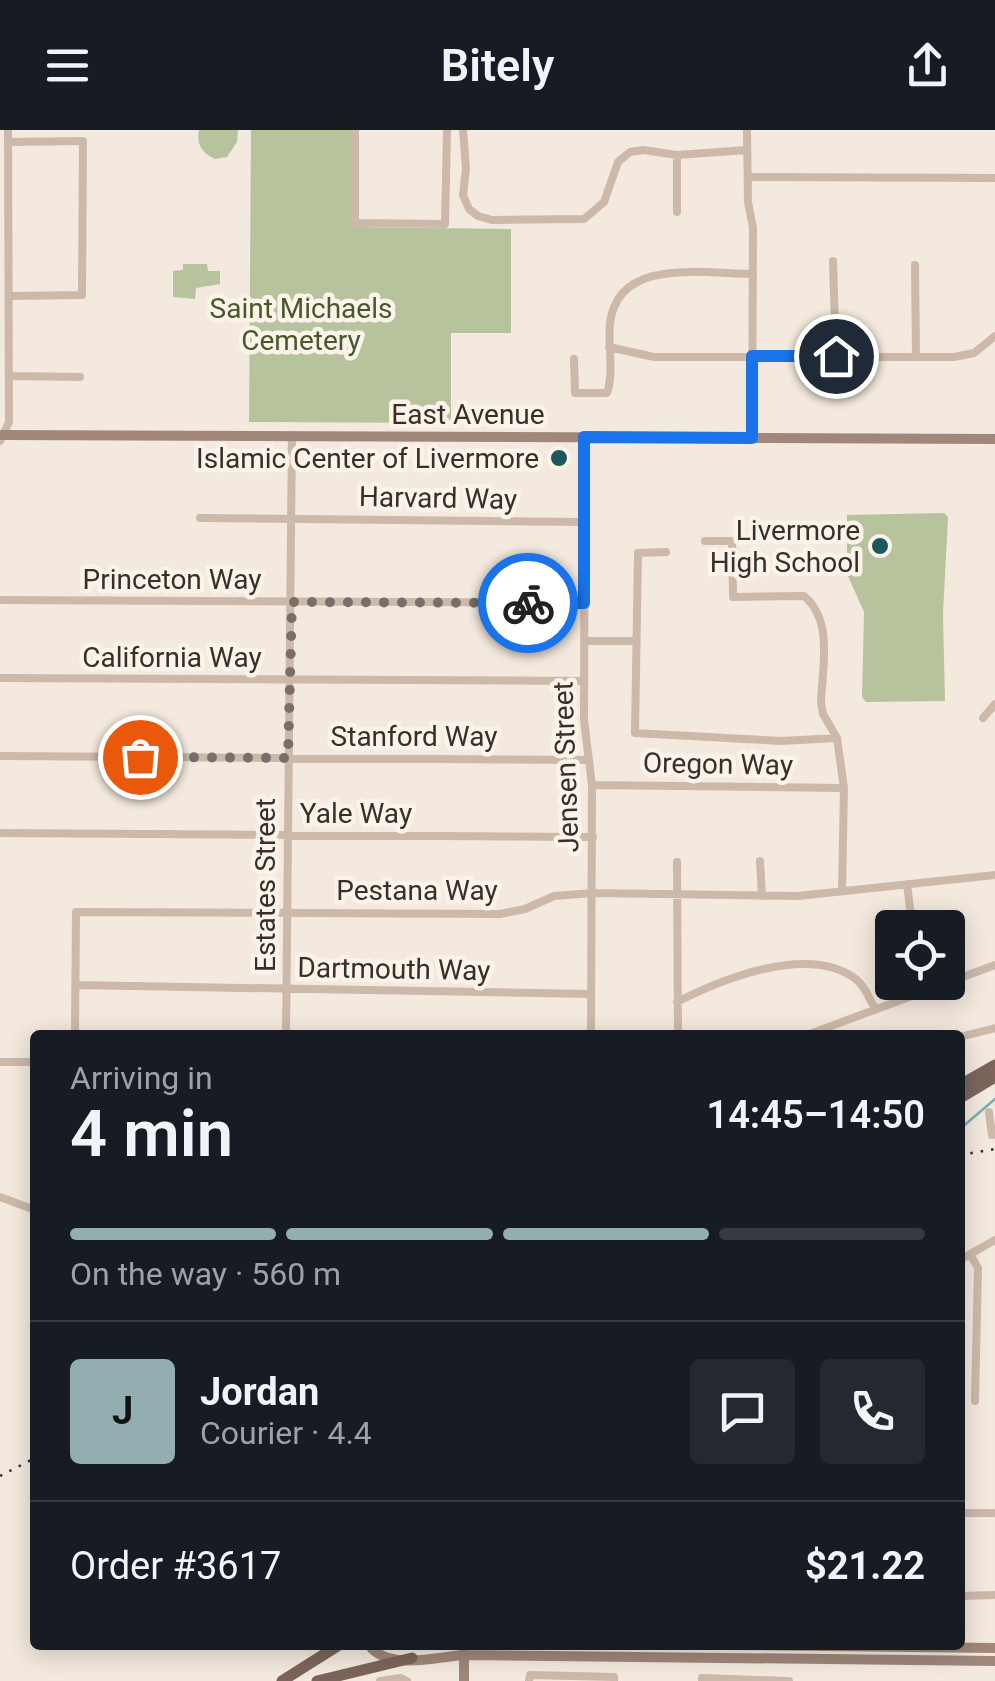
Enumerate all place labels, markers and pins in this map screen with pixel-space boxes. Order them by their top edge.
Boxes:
pin [794,314,879,399]
place label: Islamic Center of Livermore [196,442,539,475]
marker: Islamic Center of Livermore [548,447,570,469]
place label: Livermore High School [710,514,860,579]
marker: Livermore High School [869,535,891,557]
pin [98,715,183,800]

